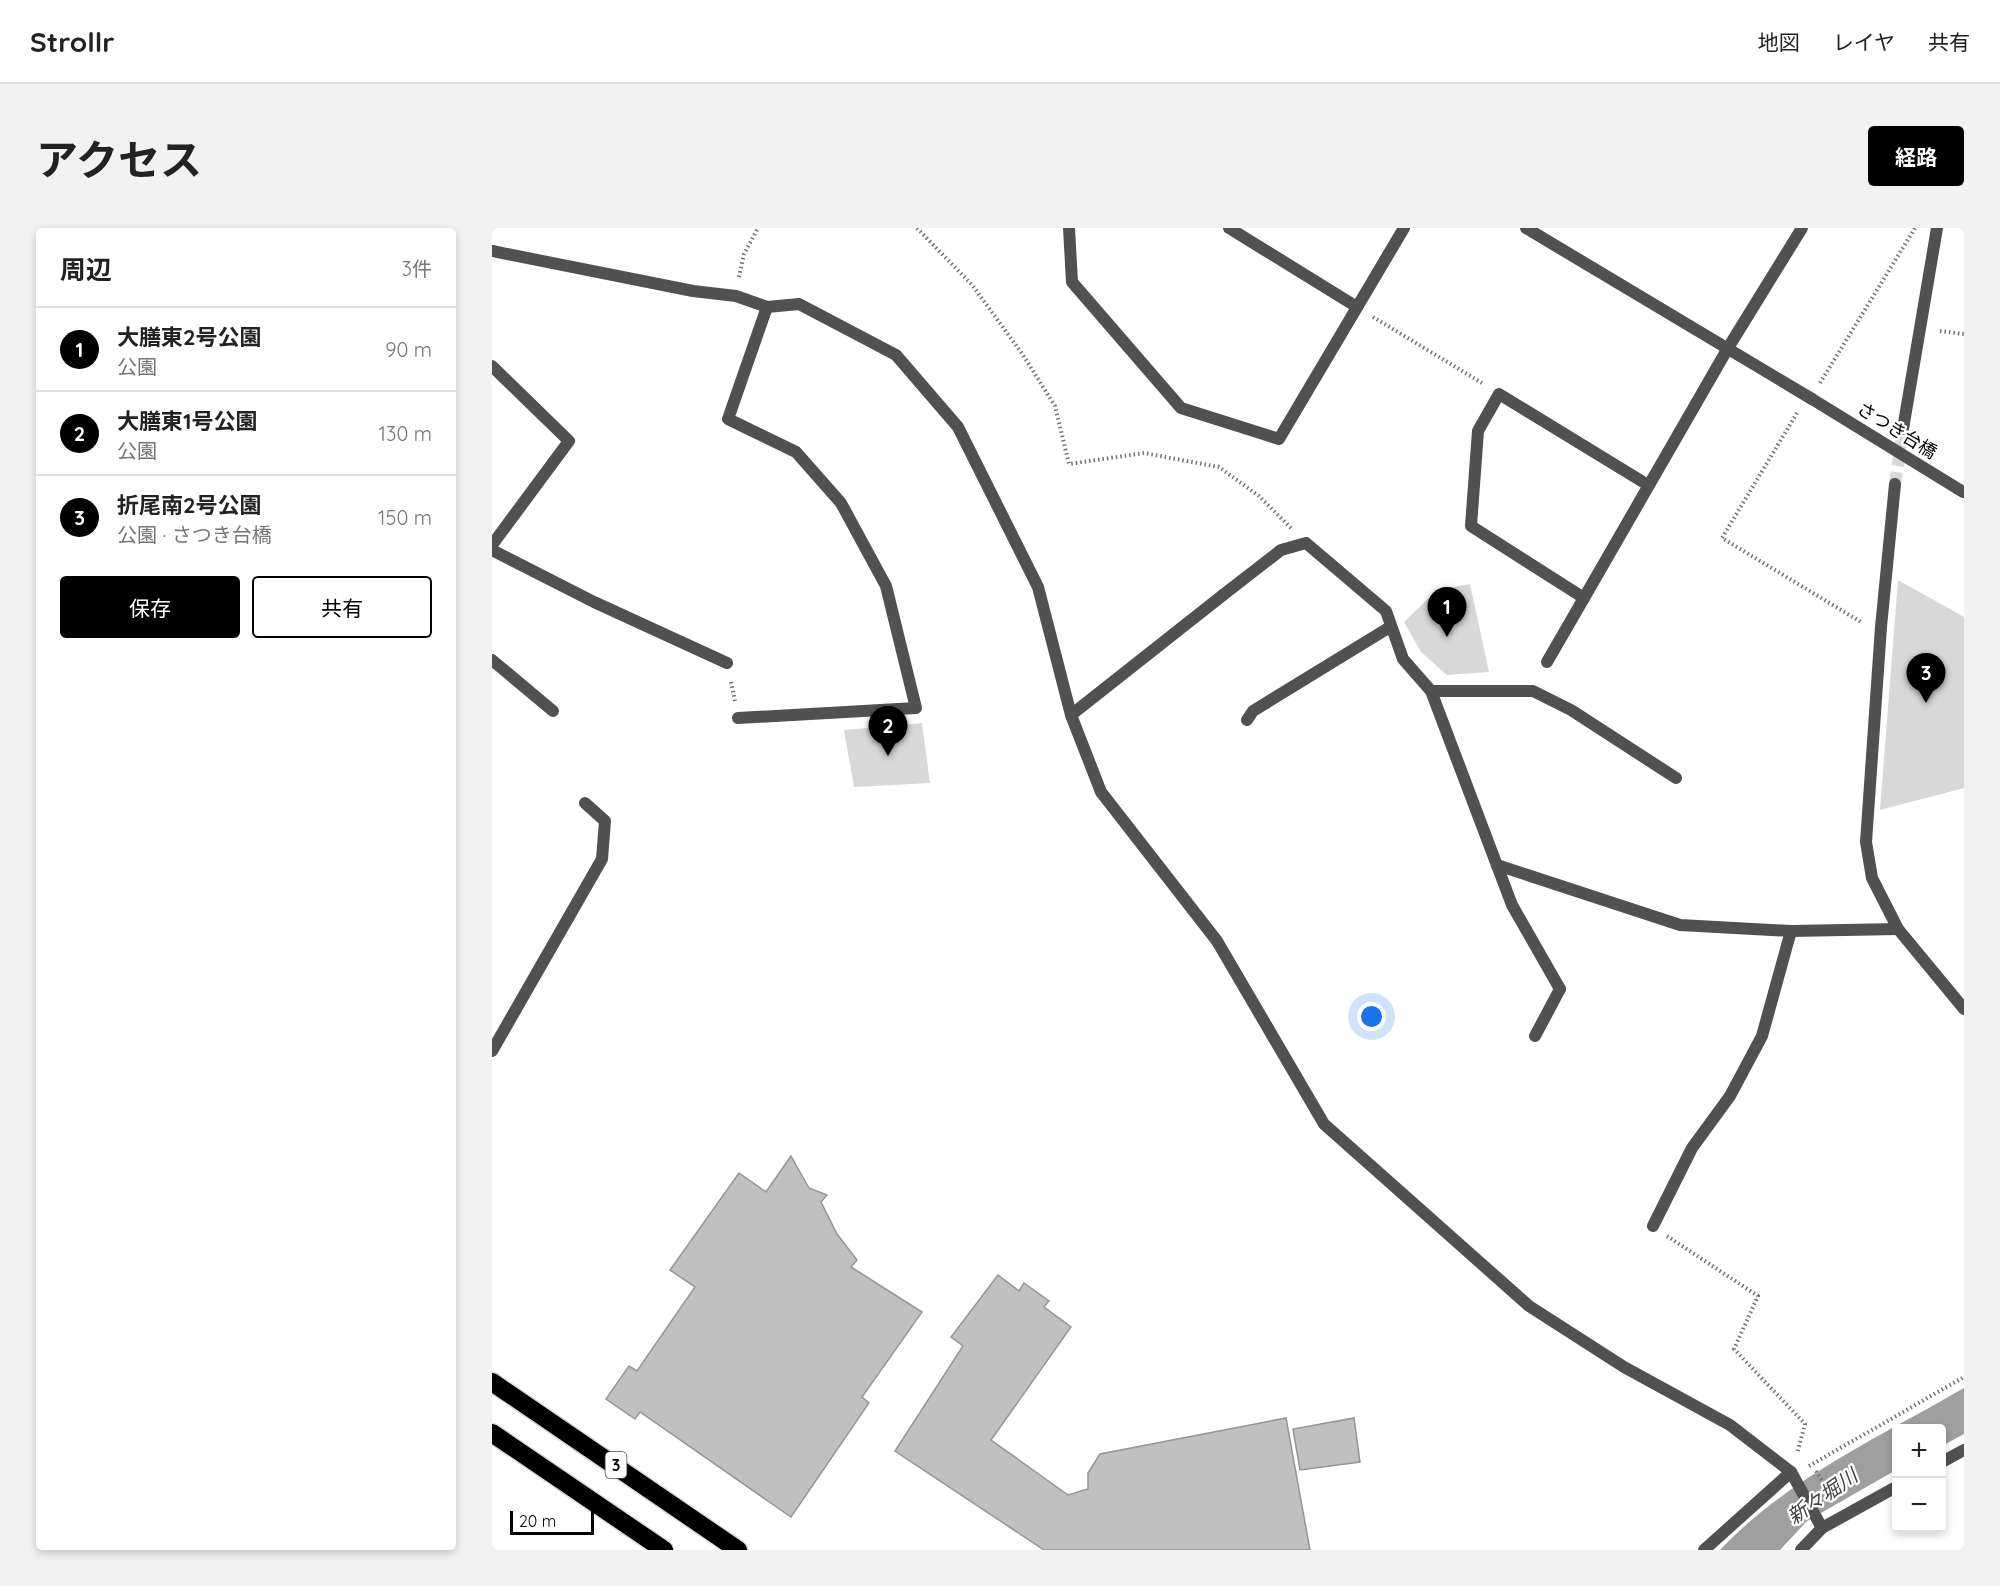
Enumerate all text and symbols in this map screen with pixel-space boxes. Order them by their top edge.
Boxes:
text: Strollr [30,24,114,59]
text: 地図 [1758,29,1800,55]
text: レイヤ [1833,29,1895,55]
text: 共有 [1928,29,1970,55]
button: 経路 [1868,126,1964,186]
text: アクセス [36,133,202,186]
text: 周辺 [60,253,112,286]
text: 3件 [402,256,432,281]
text: 大膳東2号公園 [117,323,262,351]
text: 1 [76,337,83,362]
text: 90 m [385,337,432,362]
text: 公園 [117,354,157,379]
street label: さつき台橋 [1853,396,1941,464]
text: 大膳東1号公園 [117,407,258,435]
text: 2 [74,421,85,446]
text: 130 m [379,421,432,446]
text: 公園 [117,438,157,463]
text: 折尾南2号公園 [117,491,262,519]
text: 3 [74,505,85,530]
text: 150 m [378,505,432,530]
text: 公園 · さつき台橋 [117,522,272,547]
button: 保存 [60,576,240,638]
button: 共有 [252,576,432,638]
pin: 1 [1428,588,1466,637]
pin: 3 [1906,654,1946,703]
pin: 2 [868,706,908,756]
your location [1357,1002,1386,1031]
map controls [1892,1424,1946,1532]
button: + [1892,1424,1946,1478]
road number: 3 [606,1452,626,1478]
water label: 新々堀川 [1782,1462,1864,1529]
button: − [1892,1478,1946,1532]
scale bar [510,1508,594,1536]
text: 20 m [519,1511,556,1531]

